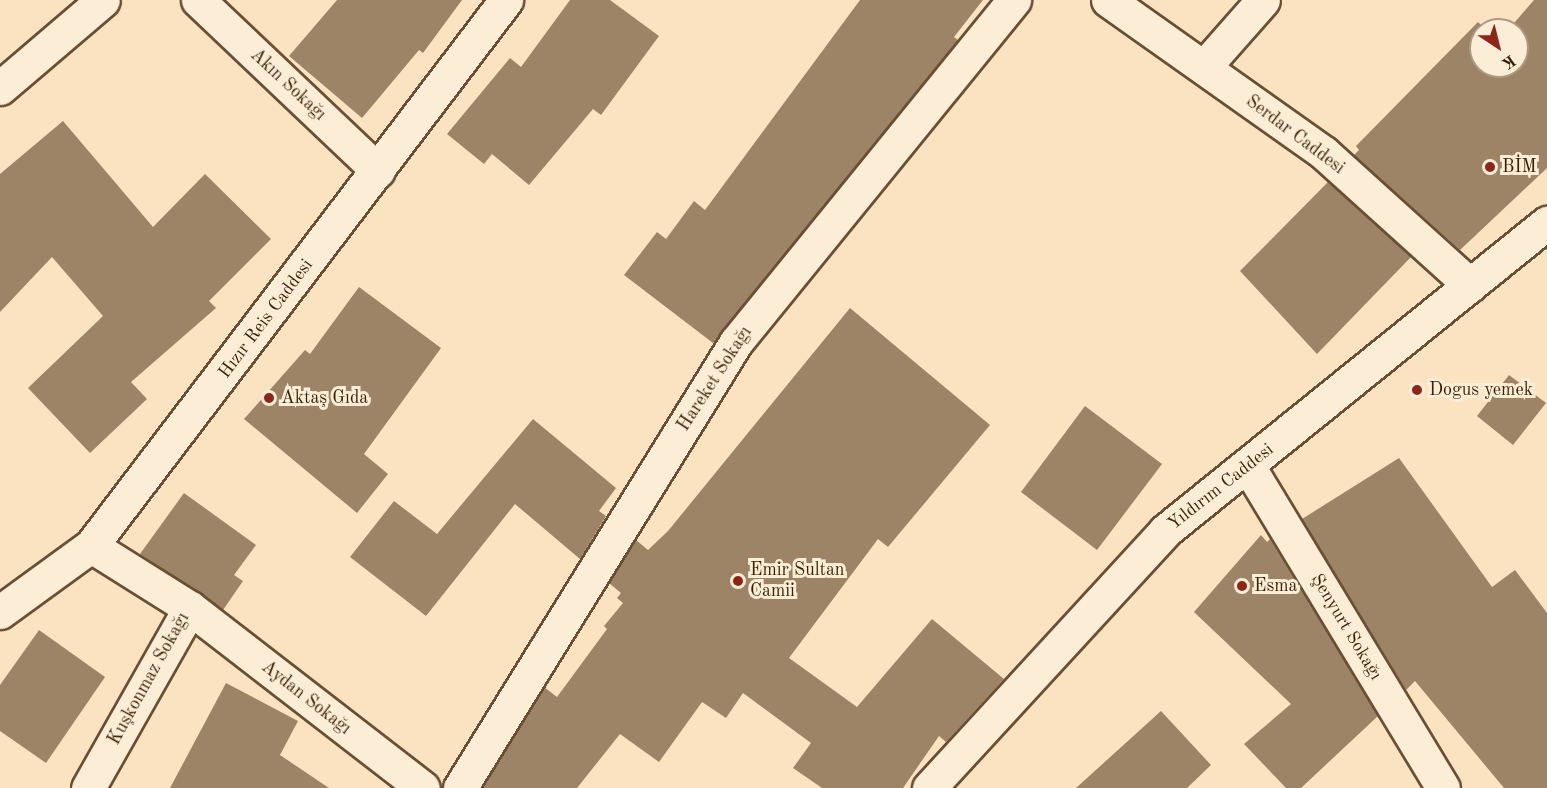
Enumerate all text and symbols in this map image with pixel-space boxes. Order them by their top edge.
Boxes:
north arrow [1469,18,1529,78]
street label: Akın Sokağı [246,44,330,126]
text: K [1499,51,1518,71]
street label: Serdar Caddesi [1241,91,1349,179]
place label: BİM [1502,156,1537,178]
marker: BİM [1483,160,1497,174]
street label: Hızır Reis Caddesi [214,255,318,383]
street label: Hareket Sokağı [673,323,757,435]
place label: Dogus yemek [1429,379,1533,401]
marker: Dogus yemek [1410,383,1424,397]
place label: Aktaş Gıda [281,387,368,409]
marker: Aktaş Gıda [262,391,276,405]
street label: Yıldırım Caddesi [1164,439,1278,535]
place label: Emir Sultan Camii [750,560,845,602]
street label: Şenyurt Sokağı [1306,570,1386,684]
marker: Emir Sultan Camii [731,574,745,588]
place label: Esma [1254,575,1297,597]
marker: Esma [1235,579,1249,593]
street label: Kuşkonmaz Sokağı [104,609,194,749]
street label: Aydan Sokağı [257,656,355,740]

